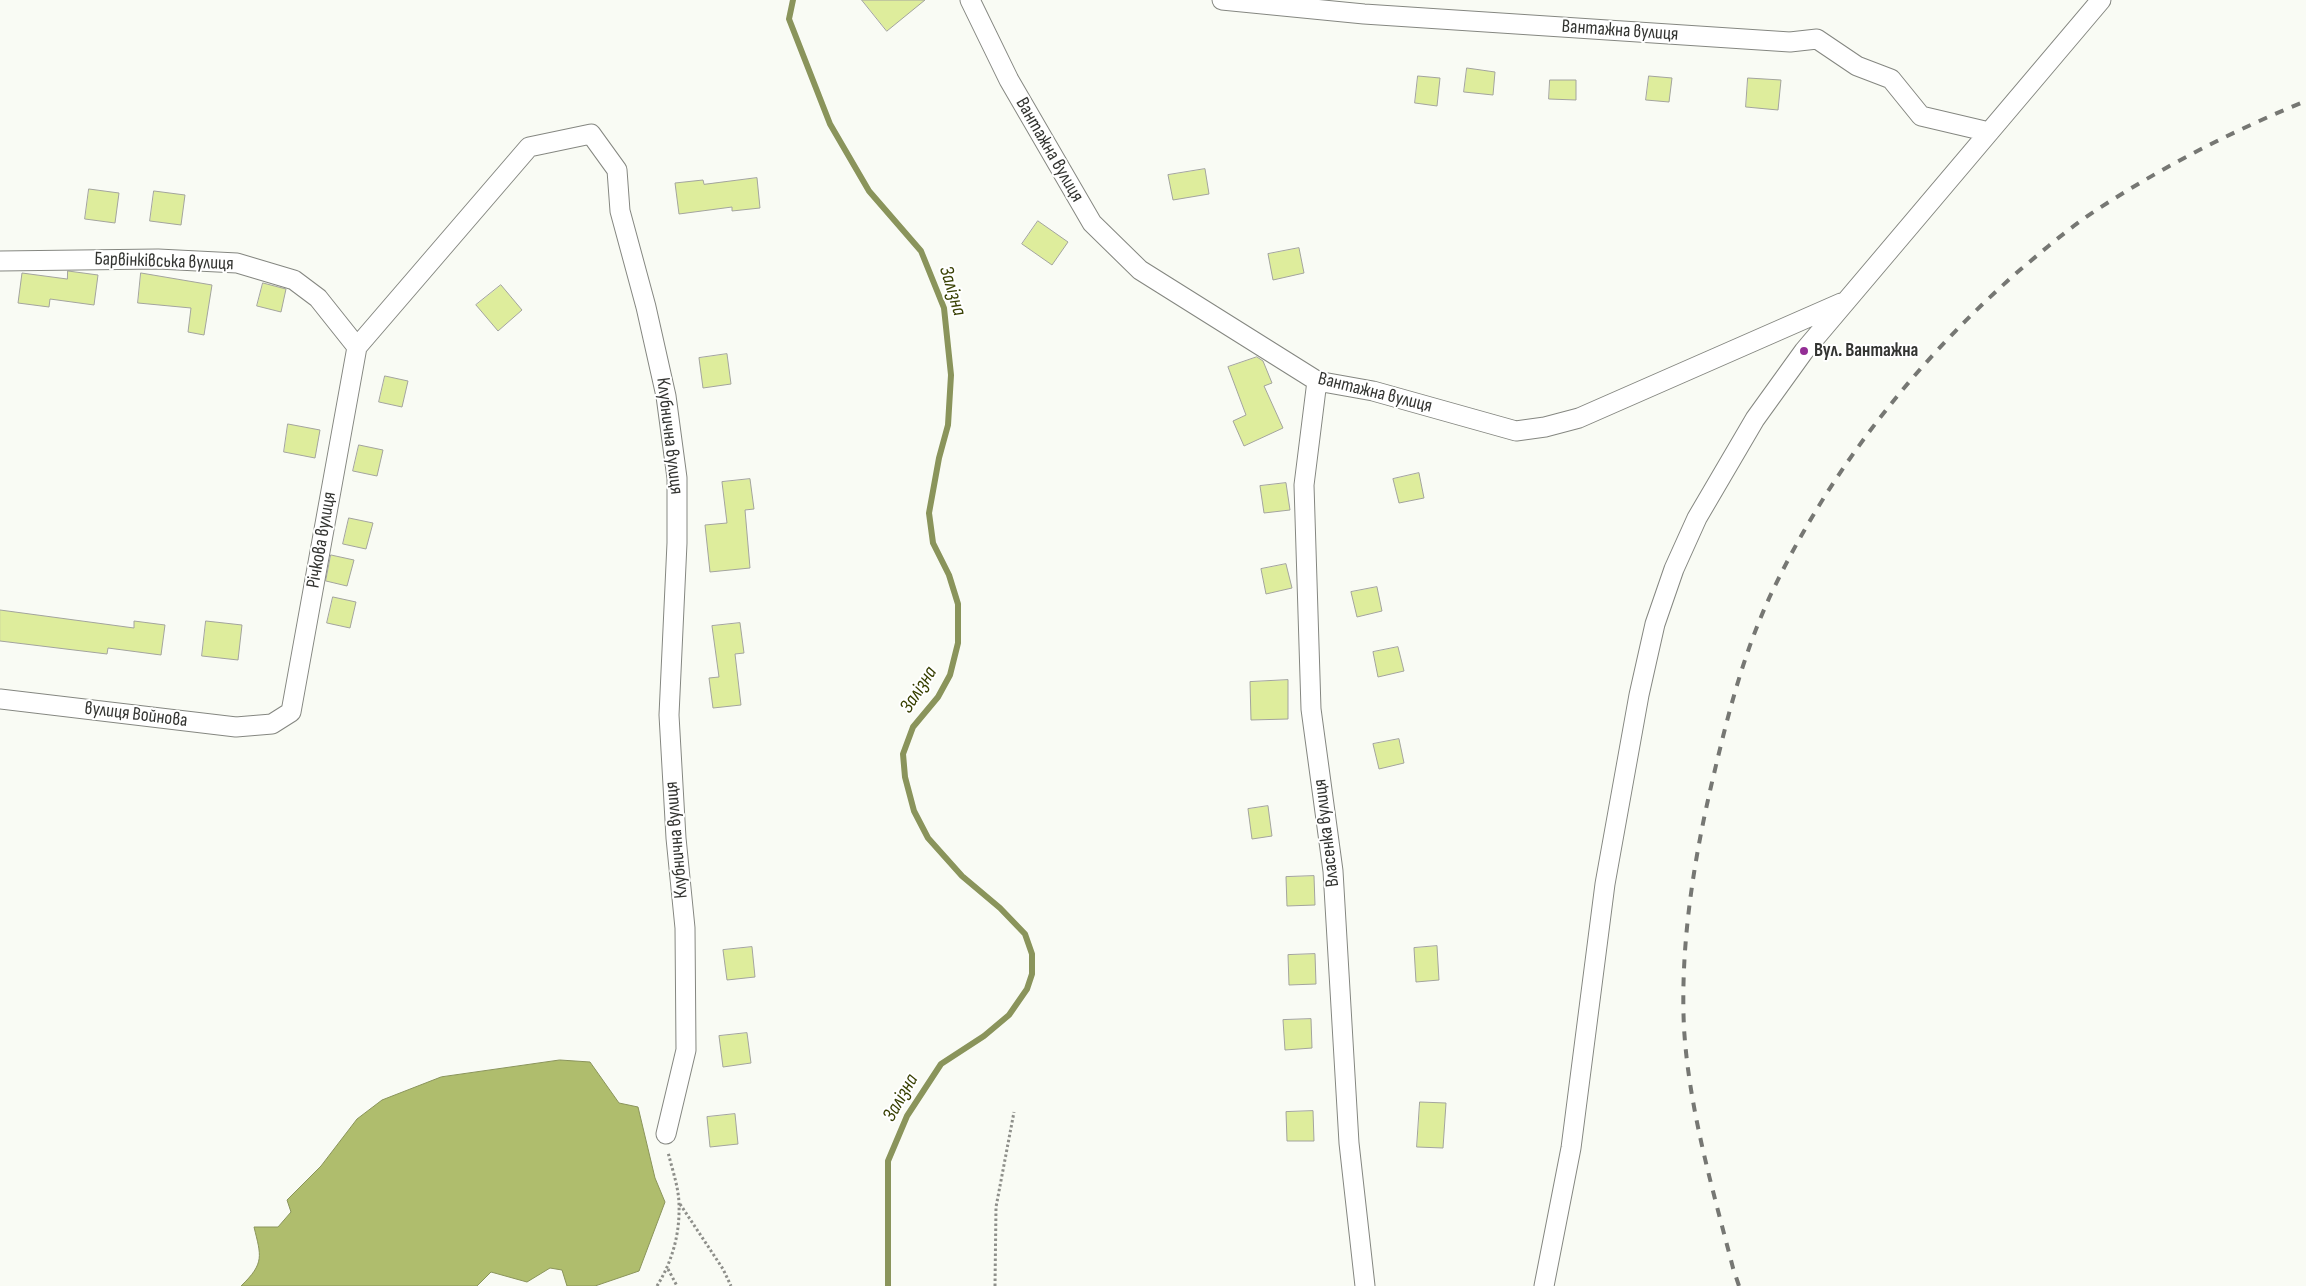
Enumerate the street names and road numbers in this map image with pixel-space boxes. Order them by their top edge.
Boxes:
street label: Вантажна вулиця [1561,16,1679,46]
street label: Вантажна вулиця [1010,94,1088,206]
street label: Барвінківська вулиця [94,248,234,276]
street label: Вантажна вулиця [1316,368,1434,418]
street label: Клубнична вулиця [651,376,687,496]
street label: Річкова вулиця [302,490,342,590]
street label: вулиця Войнова [83,697,189,733]
street label: Власенка вулиця [1309,778,1345,888]
street label: Клубнична вулиця [661,781,693,899]

